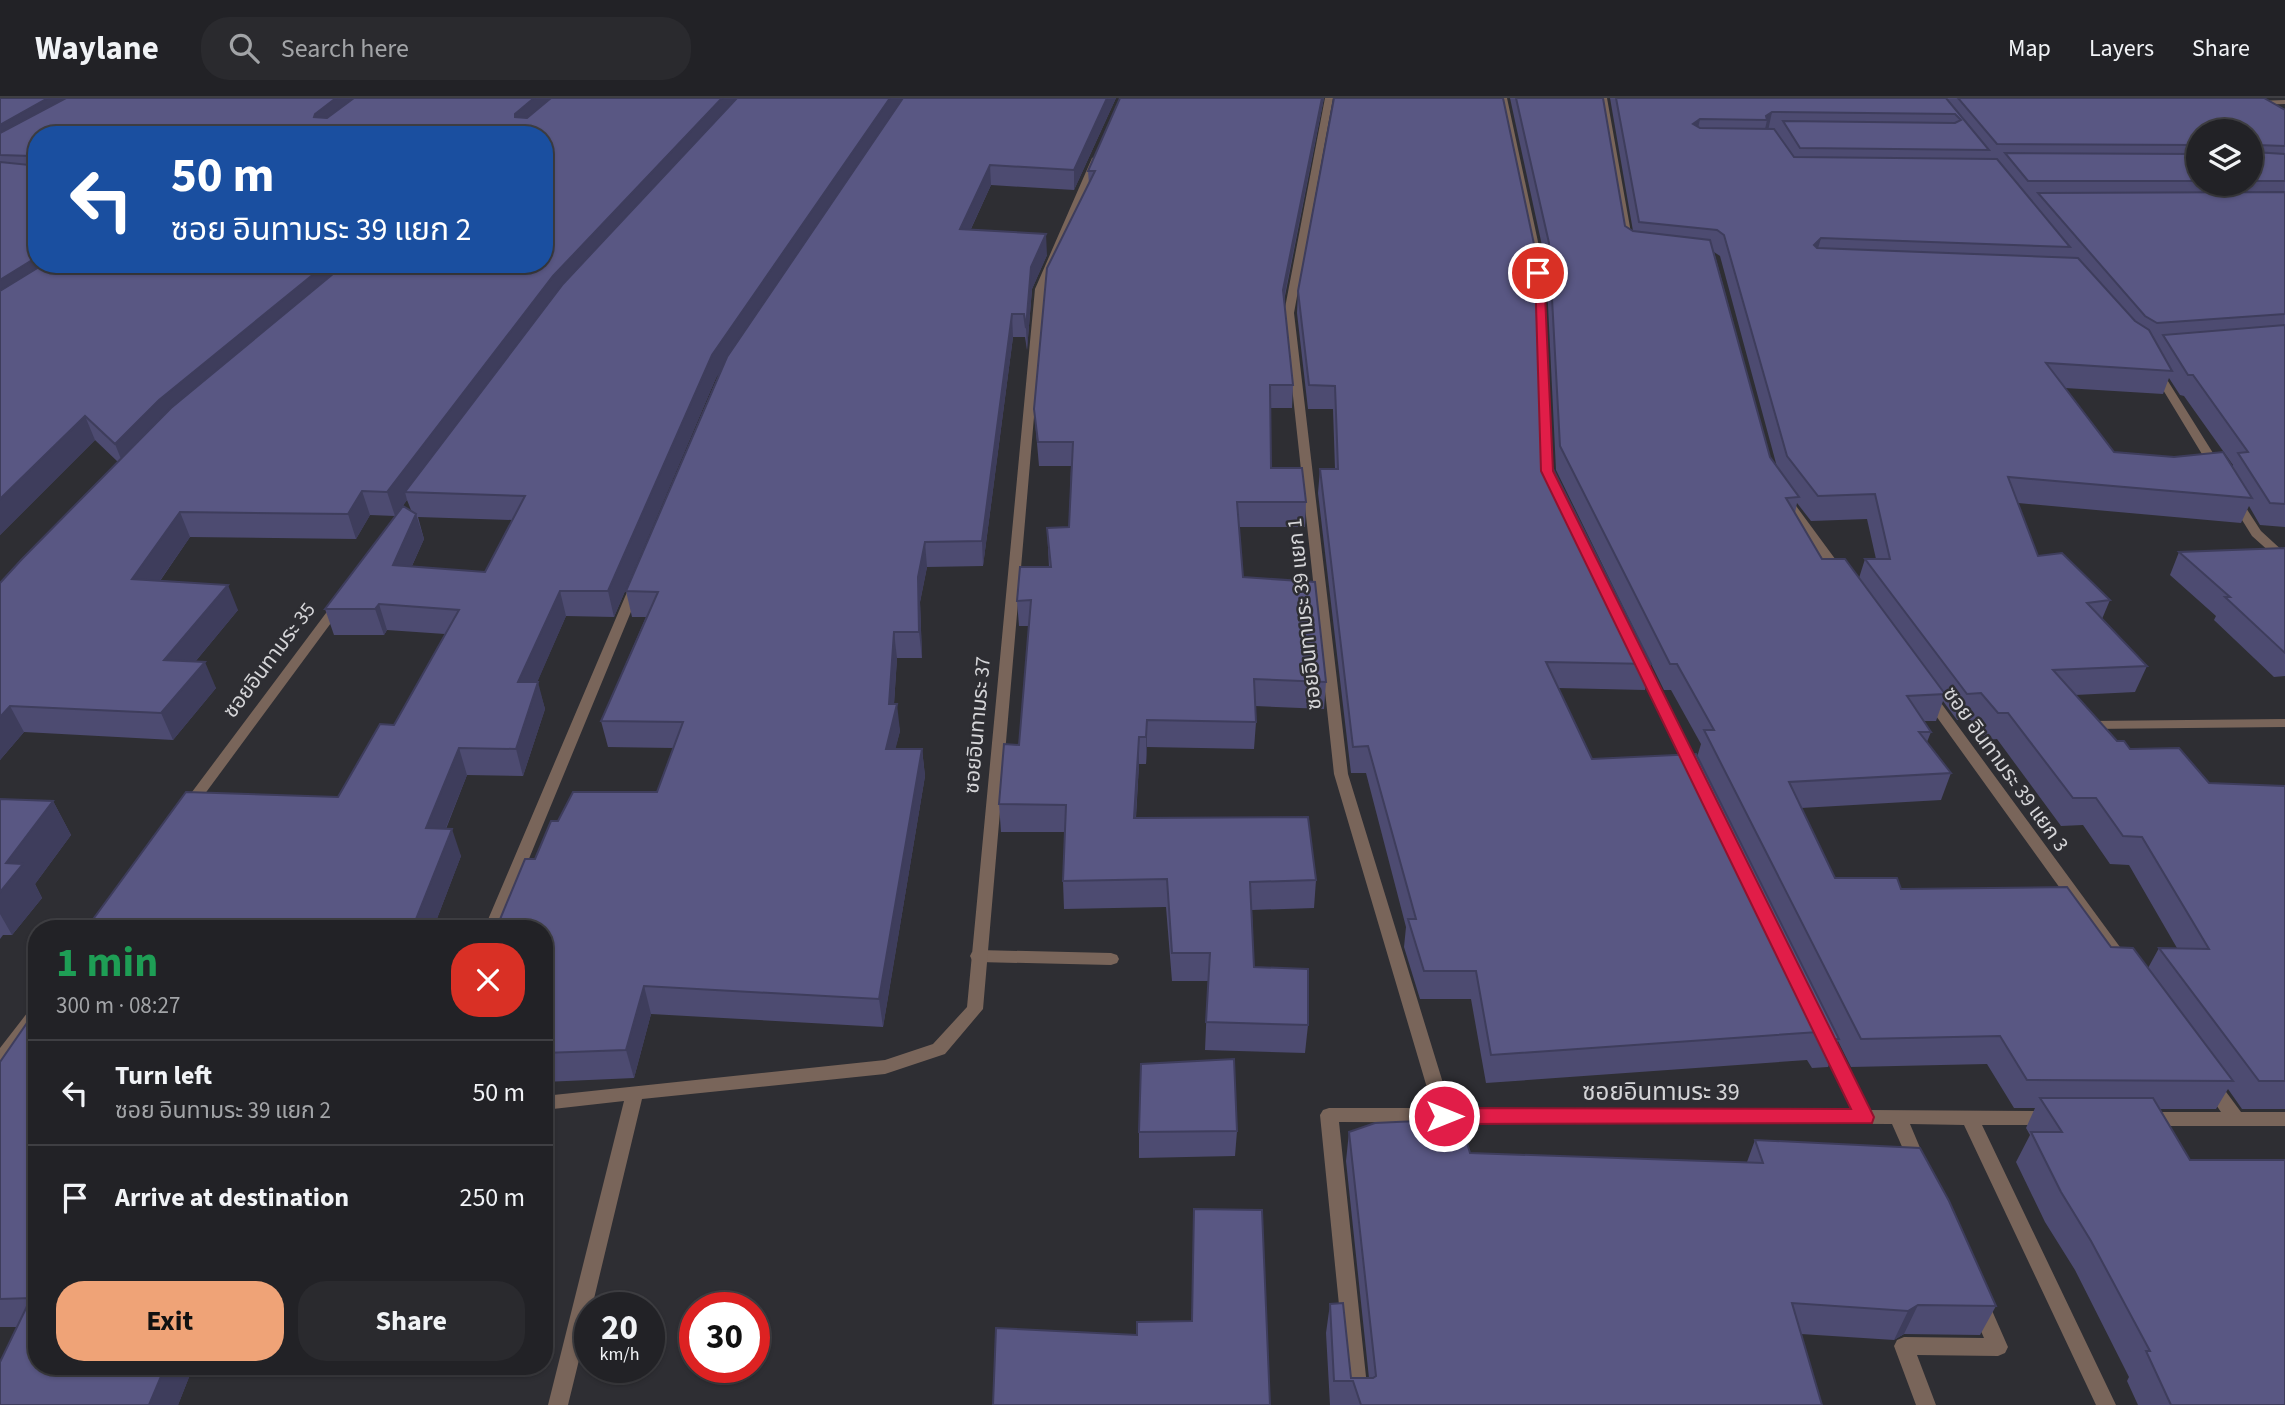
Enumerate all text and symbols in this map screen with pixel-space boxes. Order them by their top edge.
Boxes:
search box [201,17,691,80]
text: Waylane [35,25,159,72]
icon: search [225,29,263,67]
text: Search here [281,30,409,67]
text: Map [2008,31,2051,66]
text: Layers [2089,31,2154,66]
text: Share [2192,31,2250,66]
map controls [2186,119,2263,196]
button: layers [2186,119,2263,196]
text: 50 m [171,141,275,211]
icon: left [56,154,147,245]
text: ซอย อินทามระ 39 แยก 2 [171,207,471,253]
pin [1508,243,1568,303]
icon: arrive [1519,254,1557,292]
street label: ซอยอินทามระ 39 แยก 1 [1279,516,1329,712]
street label: ซอยอินทามระ 35 [216,596,322,724]
street label: ซอยอินทามระ 37 [956,655,998,795]
street label: ซอย อินทามระ 39 แยก 3 [1936,680,2076,858]
text: 1 min [56,933,158,993]
button: close [451,943,525,1017]
text: 300 m · 08:27 [56,989,180,1022]
text: Turn left [115,1057,212,1094]
icon: left [56,1074,94,1112]
text: 50 m [472,1074,525,1111]
street label: ซอยอินทามระ 39 [1582,1075,1740,1110]
position arrow [1407,1079,1481,1153]
text: ซอย อินทามระ 39 แยก 2 [115,1094,331,1127]
icon: arrive [56,1179,94,1217]
text: Arrive at destination [115,1179,349,1216]
text: 250 m [459,1179,525,1216]
button: Exit [56,1281,284,1361]
button: Share [298,1281,525,1361]
speed limit sign: 30 [679,1292,770,1383]
text: 20 [601,1303,638,1353]
text: km/h [600,1342,639,1367]

